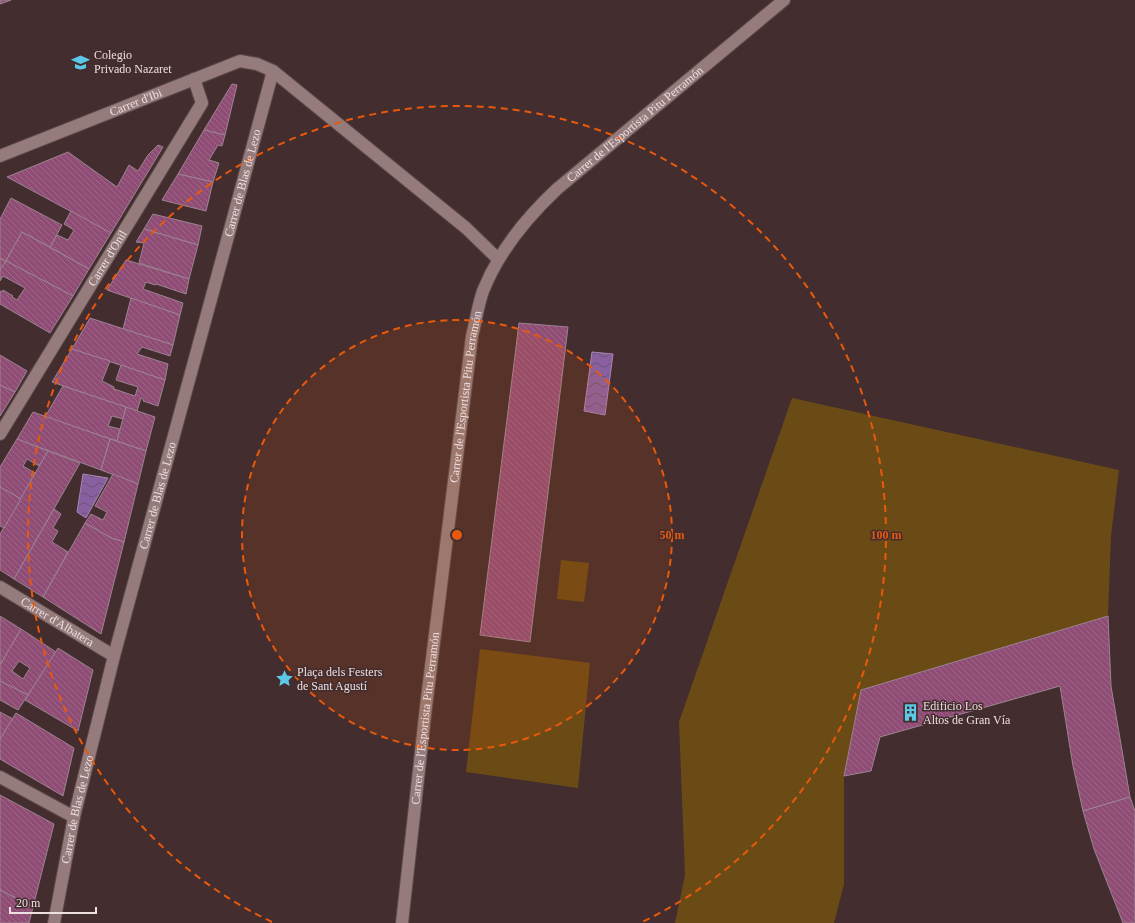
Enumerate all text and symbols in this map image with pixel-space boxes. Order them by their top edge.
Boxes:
place label: Colegio Privado Nazaret [94,48,172,76]
school or university icon: Colegio Privado Nazaret [71,52,91,72]
street label: Carrer de l'Esportista Pitu Perramón [564,63,706,185]
street label: Carrer d'Ibi [108,85,165,119]
street label: Carrer de Blas de Lezo [221,128,264,238]
street label: Carrer d'Onil [85,227,130,289]
street label: Carrer de l'Esportista Pitu Perramón [447,310,484,484]
street label: Carrer de Blas de Lezo [136,440,179,551]
centre of rings [450,528,464,542]
text: 50 m [660,528,685,542]
text: 100 m [871,528,902,542]
street label: Carrer d'Albatera [18,594,97,650]
street label: Carrer de l'Esportista Pitu Perramón [408,631,442,805]
place label: Plaça dels Festers de Sant Agustí [297,665,383,693]
place icon: Plaça dels Festers de Sant Agustí [274,669,294,689]
place label: Edificio Los Altos de Gran Vía [923,699,1011,727]
building icon: Edificio Los Altos de Gran Vía [900,703,920,723]
street label: Carrer de Blas de Lezo [58,754,96,865]
scale bar [10,889,96,915]
text: 20 m [16,896,41,910]

